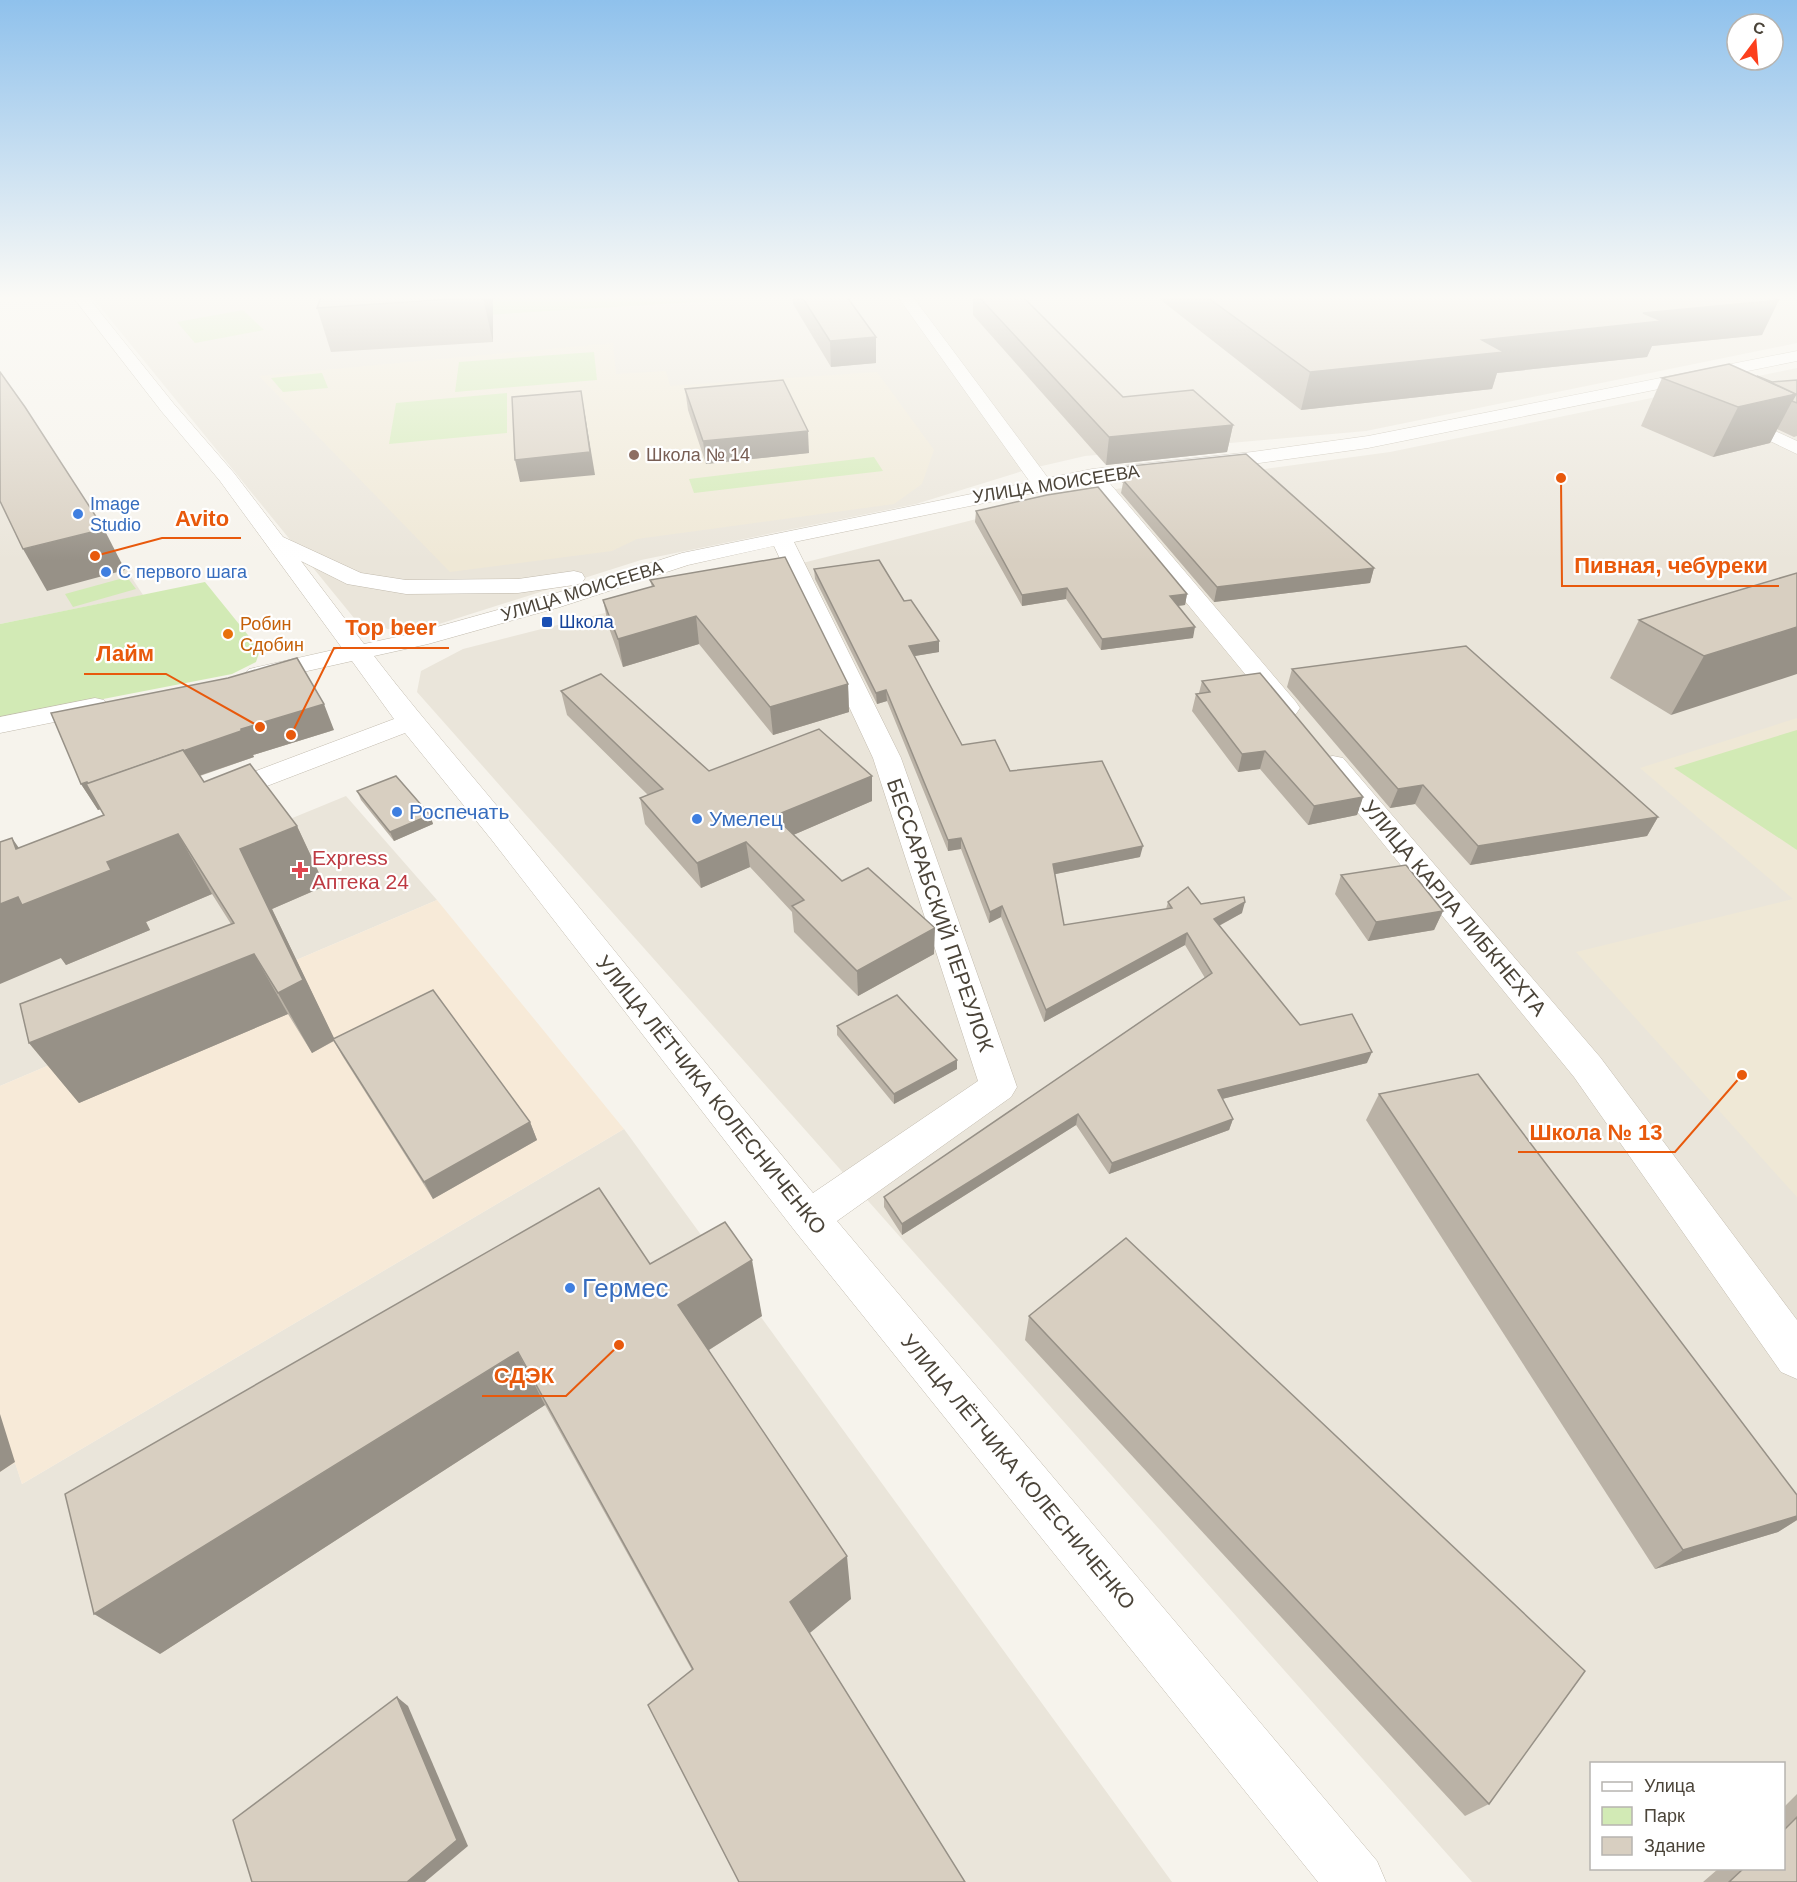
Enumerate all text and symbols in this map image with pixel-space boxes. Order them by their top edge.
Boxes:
north arrow [1725,12,1785,72]
text: С [1751,18,1767,38]
place label: Школа № 14 [646,445,750,465]
marker: Школа № 14 [627,448,641,462]
street label: УЛИЦА МОИСЕЕВА [971,461,1141,507]
place label: Image Studio [90,494,141,535]
callout: Avito [162,498,241,538]
text: Avito [175,506,229,531]
marker: Image Studio [71,507,85,521]
callout: Пивная, чебуреки [1562,546,1779,586]
text: Пивная, чебуреки [1574,553,1768,578]
street label: УЛИЦА МОИСЕЕВА [499,557,665,625]
place label: С первого шага [118,562,248,582]
marker: С первого шага [99,565,113,579]
callout: Top beer [334,608,449,648]
place label: Школа [559,612,615,632]
place label: Робин Сдобин [240,614,304,655]
text: Top beer [345,615,437,640]
marker: Школа [540,615,554,629]
marker: Робин Сдобин [221,627,235,641]
callout: Лайм [84,634,166,674]
text: Лайм [96,641,154,666]
street label: БЕССАРАБСКИЙ ПЕРЕУЛОК [883,775,998,1055]
street label: УЛИЦА КАРЛА ЛИБКНЕХТА [1358,795,1551,1020]
place label: Роспечать [409,800,509,823]
marker: Роспечать [390,805,404,819]
place label: Умелец [709,807,783,830]
marker: Умелец [690,812,704,826]
place label: Express Аптека 24 [312,846,409,893]
marker: Express Аптека 24 [293,863,307,877]
street label: УЛИЦА ЛЁТЧИКА КОЛЕСНИЧЕНКО [592,951,831,1239]
callout: Школа № 13 [1518,1112,1675,1152]
text: Школа № 13 [1529,1120,1663,1145]
place label: Гермес [582,1273,669,1303]
marker: Гермес [563,1281,577,1295]
street label: УЛИЦА ЛЁТЧИКА КОЛЕСНИЧЕНКО [897,1330,1140,1614]
callout: СДЭК [482,1356,566,1396]
text: СДЭК [494,1363,555,1388]
legend [1590,1762,1785,1870]
text: Улица [1644,1776,1696,1796]
text: Парк [1644,1806,1685,1826]
text: Здание [1644,1836,1705,1856]

